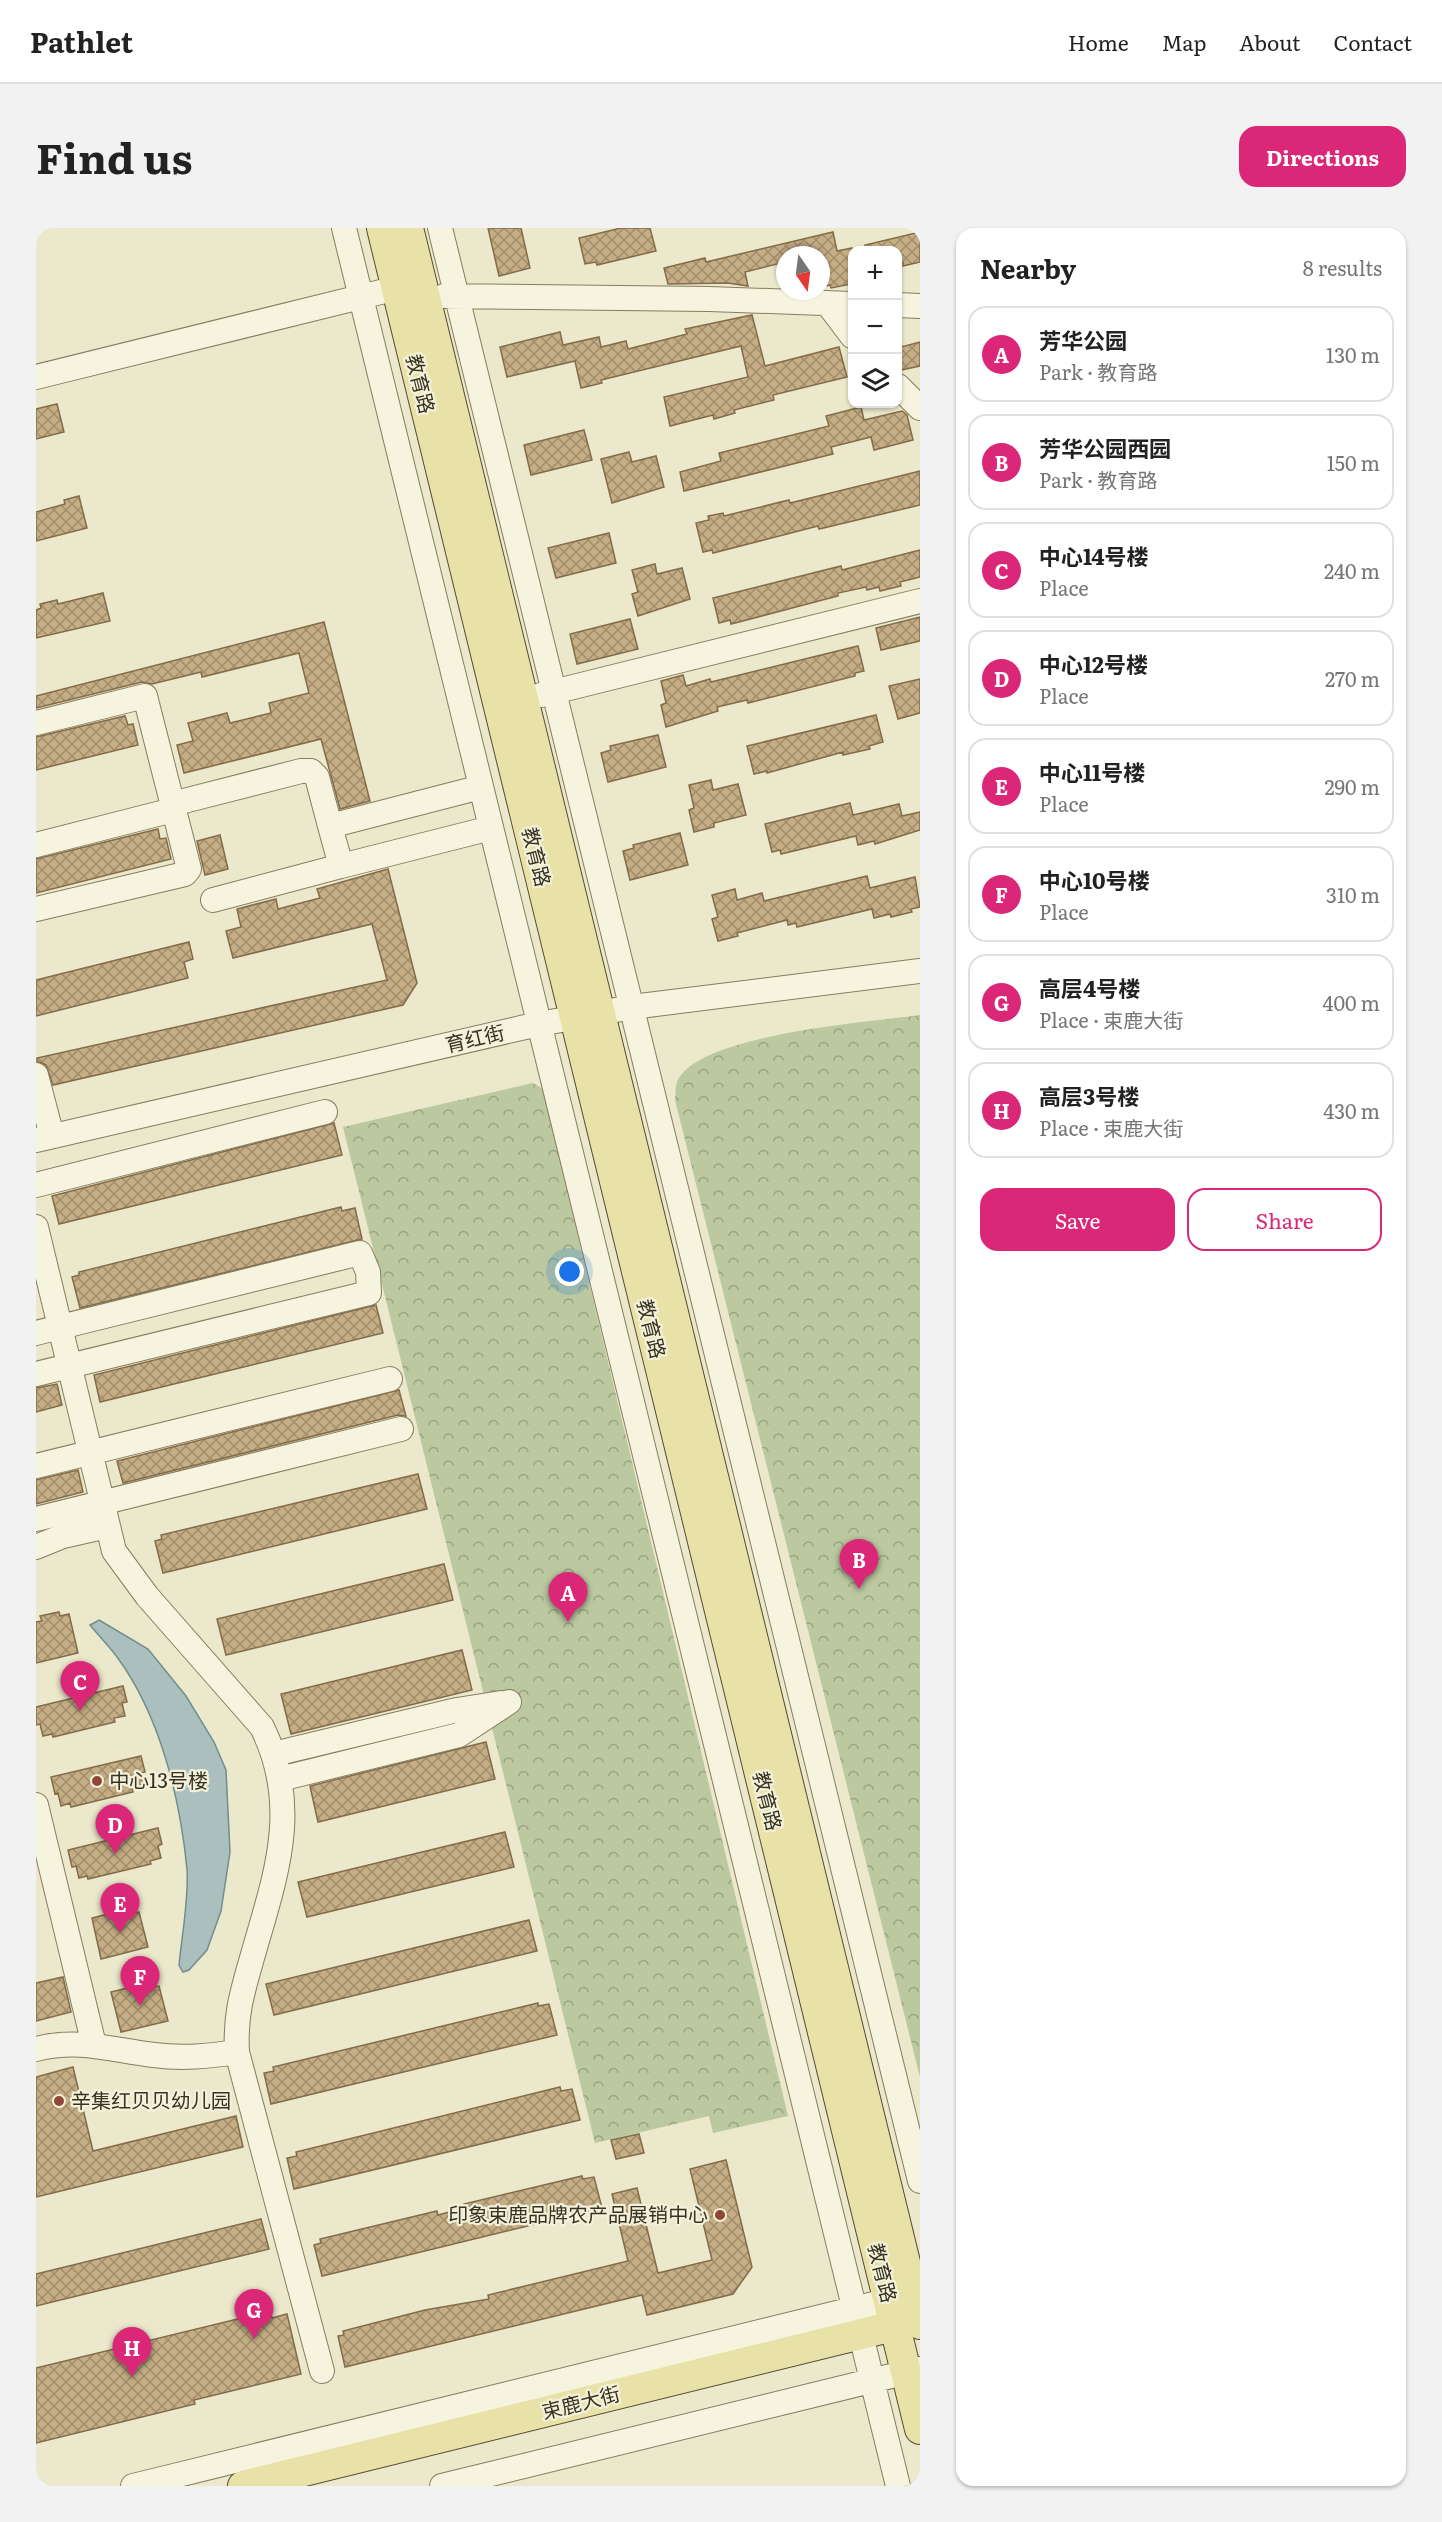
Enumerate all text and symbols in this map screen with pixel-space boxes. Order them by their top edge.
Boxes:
text: Pathlet [30,20,133,62]
text: Home [1068,26,1129,57]
text: Map [1162,26,1206,57]
text: About [1239,26,1301,57]
text: Contact [1334,26,1412,57]
text: Find us [36,125,193,187]
button: Directions [1239,126,1406,187]
north arrow [776,246,830,300]
map controls [848,246,902,408]
button: + [848,246,902,300]
text: Nearby [980,248,1076,287]
text: 8 results [1303,252,1382,282]
button: − [848,300,902,354]
text: 芳华公园 [1039,323,1127,356]
text: A [994,339,1009,369]
text: 130 m [1326,339,1380,369]
street label: 教育路 [400,351,444,416]
button: layers [848,354,902,408]
text: Park · 教育路 [1039,356,1158,386]
text: 芳华公园西园 [1039,431,1171,464]
text: B [995,447,1008,477]
text: 150 m [1327,447,1380,477]
text: Park · 教育路 [1039,464,1158,494]
text: 中心14号楼 [1039,539,1149,572]
text: C [994,555,1009,585]
text: 240 m [1324,555,1380,585]
text: Place [1039,572,1089,602]
text: 中心12号楼 [1039,647,1148,680]
text: D [994,663,1009,693]
text: 270 m [1325,663,1380,693]
text: Place [1039,680,1089,710]
text: 中心11号楼 [1039,755,1145,788]
text: E [995,771,1008,801]
text: 290 m [1324,771,1380,801]
text: Place [1039,788,1089,818]
street label: 教育路 [516,824,560,889]
text: 中心10号楼 [1039,863,1150,896]
text: F [995,879,1008,909]
text: 310 m [1326,879,1380,909]
text: Place [1039,896,1089,926]
text: 高层4号楼 [1039,971,1140,1004]
text: G [994,987,1009,1017]
text: 400 m [1322,987,1380,1017]
text: Place · 束鹿大街 [1039,1004,1183,1034]
street label: 育红街 [442,1016,507,1058]
text: 高层3号楼 [1039,1079,1139,1112]
text: H [993,1095,1010,1125]
text: 430 m [1323,1095,1380,1125]
text: Place · 束鹿大街 [1039,1112,1183,1142]
button: Save [980,1188,1175,1251]
button: Share [1187,1188,1382,1251]
your location [555,1257,584,1286]
street label: 教育路 [631,1296,675,1361]
pin: B [840,1540,878,1589]
pin: A [548,1572,588,1622]
pin: C [60,1662,99,1711]
place label: 中心13号楼 [109,1764,208,1794]
street label: 教育路 [747,1768,791,1833]
marker: 中心13号楼 [90,1774,104,1788]
pin: D [96,1804,134,1854]
pin: E [100,1884,140,1933]
pin: F [120,1956,160,2006]
place label: 辛集红贝贝幼儿园 [71,2084,231,2114]
marker: 辛集红贝贝幼儿园 [52,2094,66,2108]
place label: 印象束鹿品牌农产品展销中心 [448,2198,708,2228]
marker: 印象束鹿品牌农产品展销中心 [713,2208,727,2222]
street label: 教育路 [862,2240,906,2305]
pin: G [234,2290,274,2339]
pin: H [112,2328,152,2377]
street label: 束鹿大街 [538,2377,623,2425]

